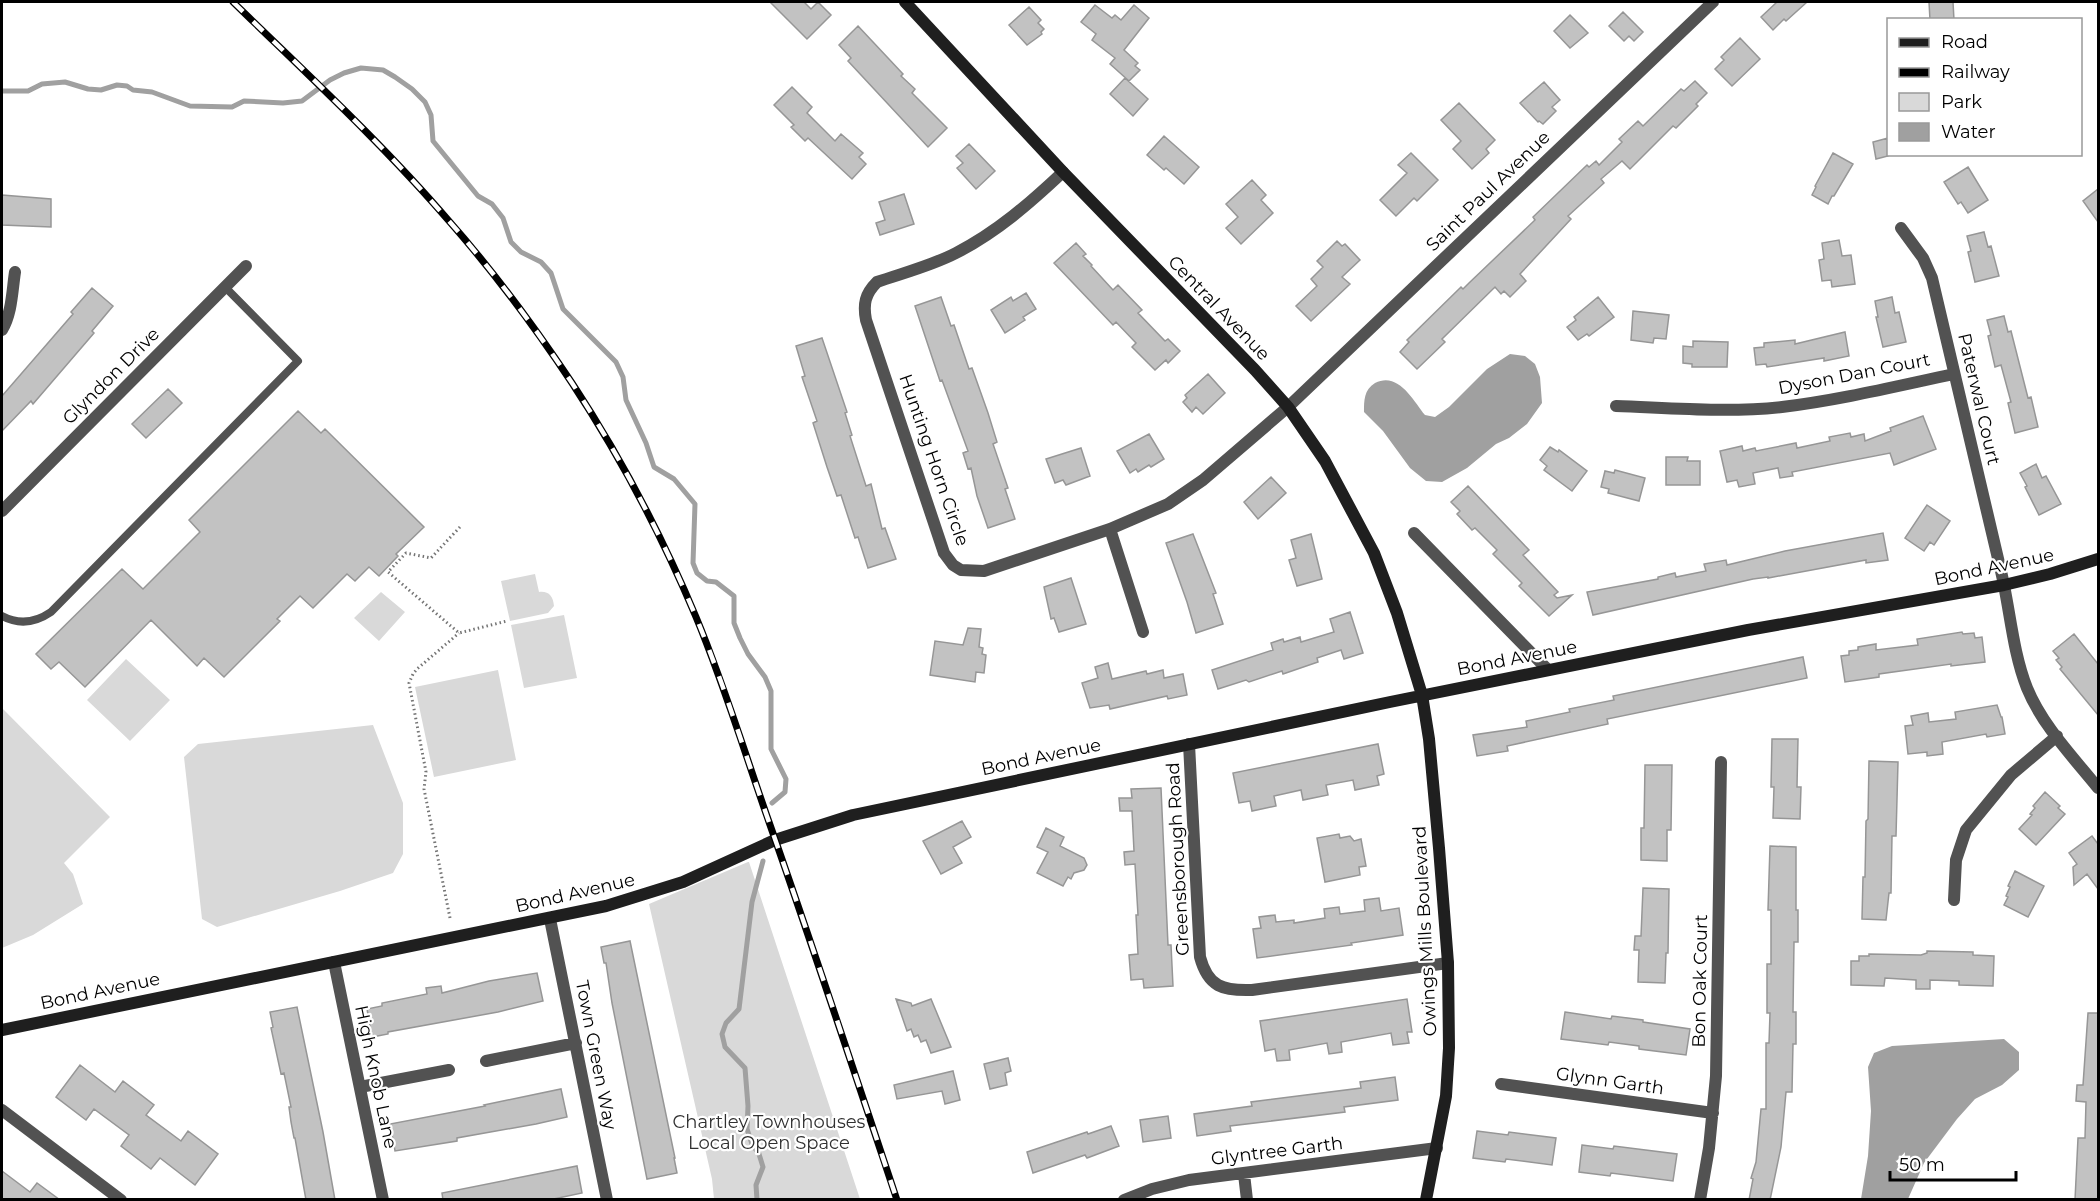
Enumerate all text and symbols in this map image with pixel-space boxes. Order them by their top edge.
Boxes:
legend [1887,18,2082,156]
text: Road [1941,31,1988,53]
text: Railway [1941,61,2010,83]
text: Park [1941,91,1982,113]
text: Water [1941,121,1996,143]
street label: Saint Paul Avenue [1422,126,1555,256]
street label: Central Avenue [1163,251,1275,365]
street label: Glyndon Drive [58,323,164,429]
street label: Paterwal Court [1953,331,2005,467]
street label: Dyson Dan Court [1776,348,1932,400]
street label: Hunting Horn Circle [894,371,974,549]
street label: Bond Avenue [1932,544,2056,590]
street label: Bond Avenue [1455,636,1579,680]
street label: Bond Avenue [979,734,1103,780]
street label: Greensborough Road [1162,762,1194,956]
street label: Owings Mills Boulevard [1409,825,1441,1037]
street label: Bond Avenue [513,869,637,917]
street label: Bon Oak Court [1688,914,1712,1048]
street label: Bond Avenue [38,968,162,1014]
street label: Town Green Way [571,978,621,1132]
street label: High Knob Lane [350,1003,402,1151]
street label: Glynn Garth [1555,1063,1665,1099]
park label: Chartley Townhouses Local Open Space [673,1111,866,1154]
street label: Glyntree Garth [1210,1132,1344,1170]
scale bar [1890,1144,2016,1182]
text: 50 m [1899,1154,1945,1176]

